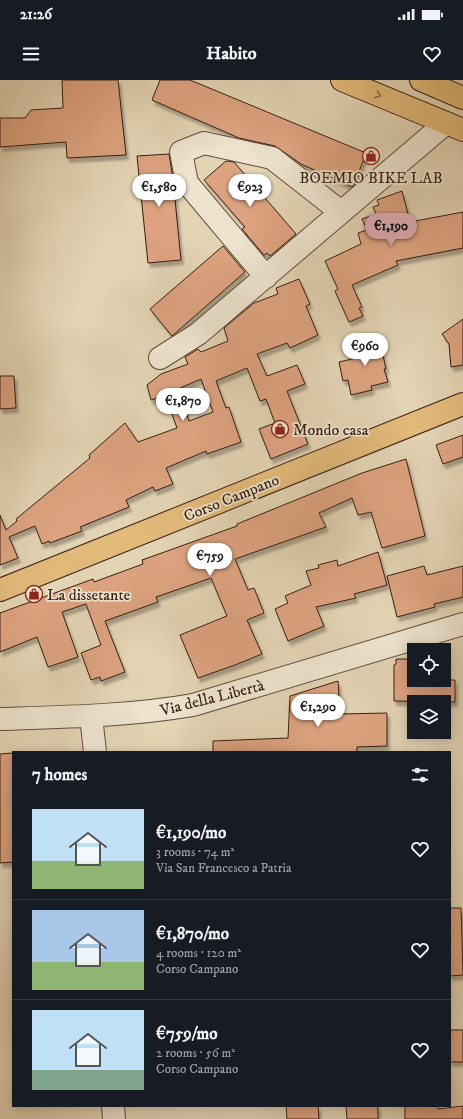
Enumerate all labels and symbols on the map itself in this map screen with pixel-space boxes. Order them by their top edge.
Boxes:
one-way arrow [374,90,382,98]
shop icon: BOEMIO BIKE LAB [361,146,381,166]
place label: BOEMIO BIKE LAB [299,168,443,188]
pin: €1,580 [126,174,192,208]
pin: €923 [226,174,274,208]
pin: €1,190 [358,213,424,247]
pin: €960 [341,333,389,367]
pin: €1,870 [150,388,216,422]
shop icon: Mondo casa [270,419,290,439]
place label: Mondo casa [293,420,369,440]
street label: Corso Campano [181,470,282,526]
pin: €759 [186,543,234,577]
shop icon: La dissetante [24,584,44,604]
place label: La dissetante [47,585,131,605]
street label: Via della Libertà [157,675,267,721]
pin: €1,290 [285,694,351,728]

